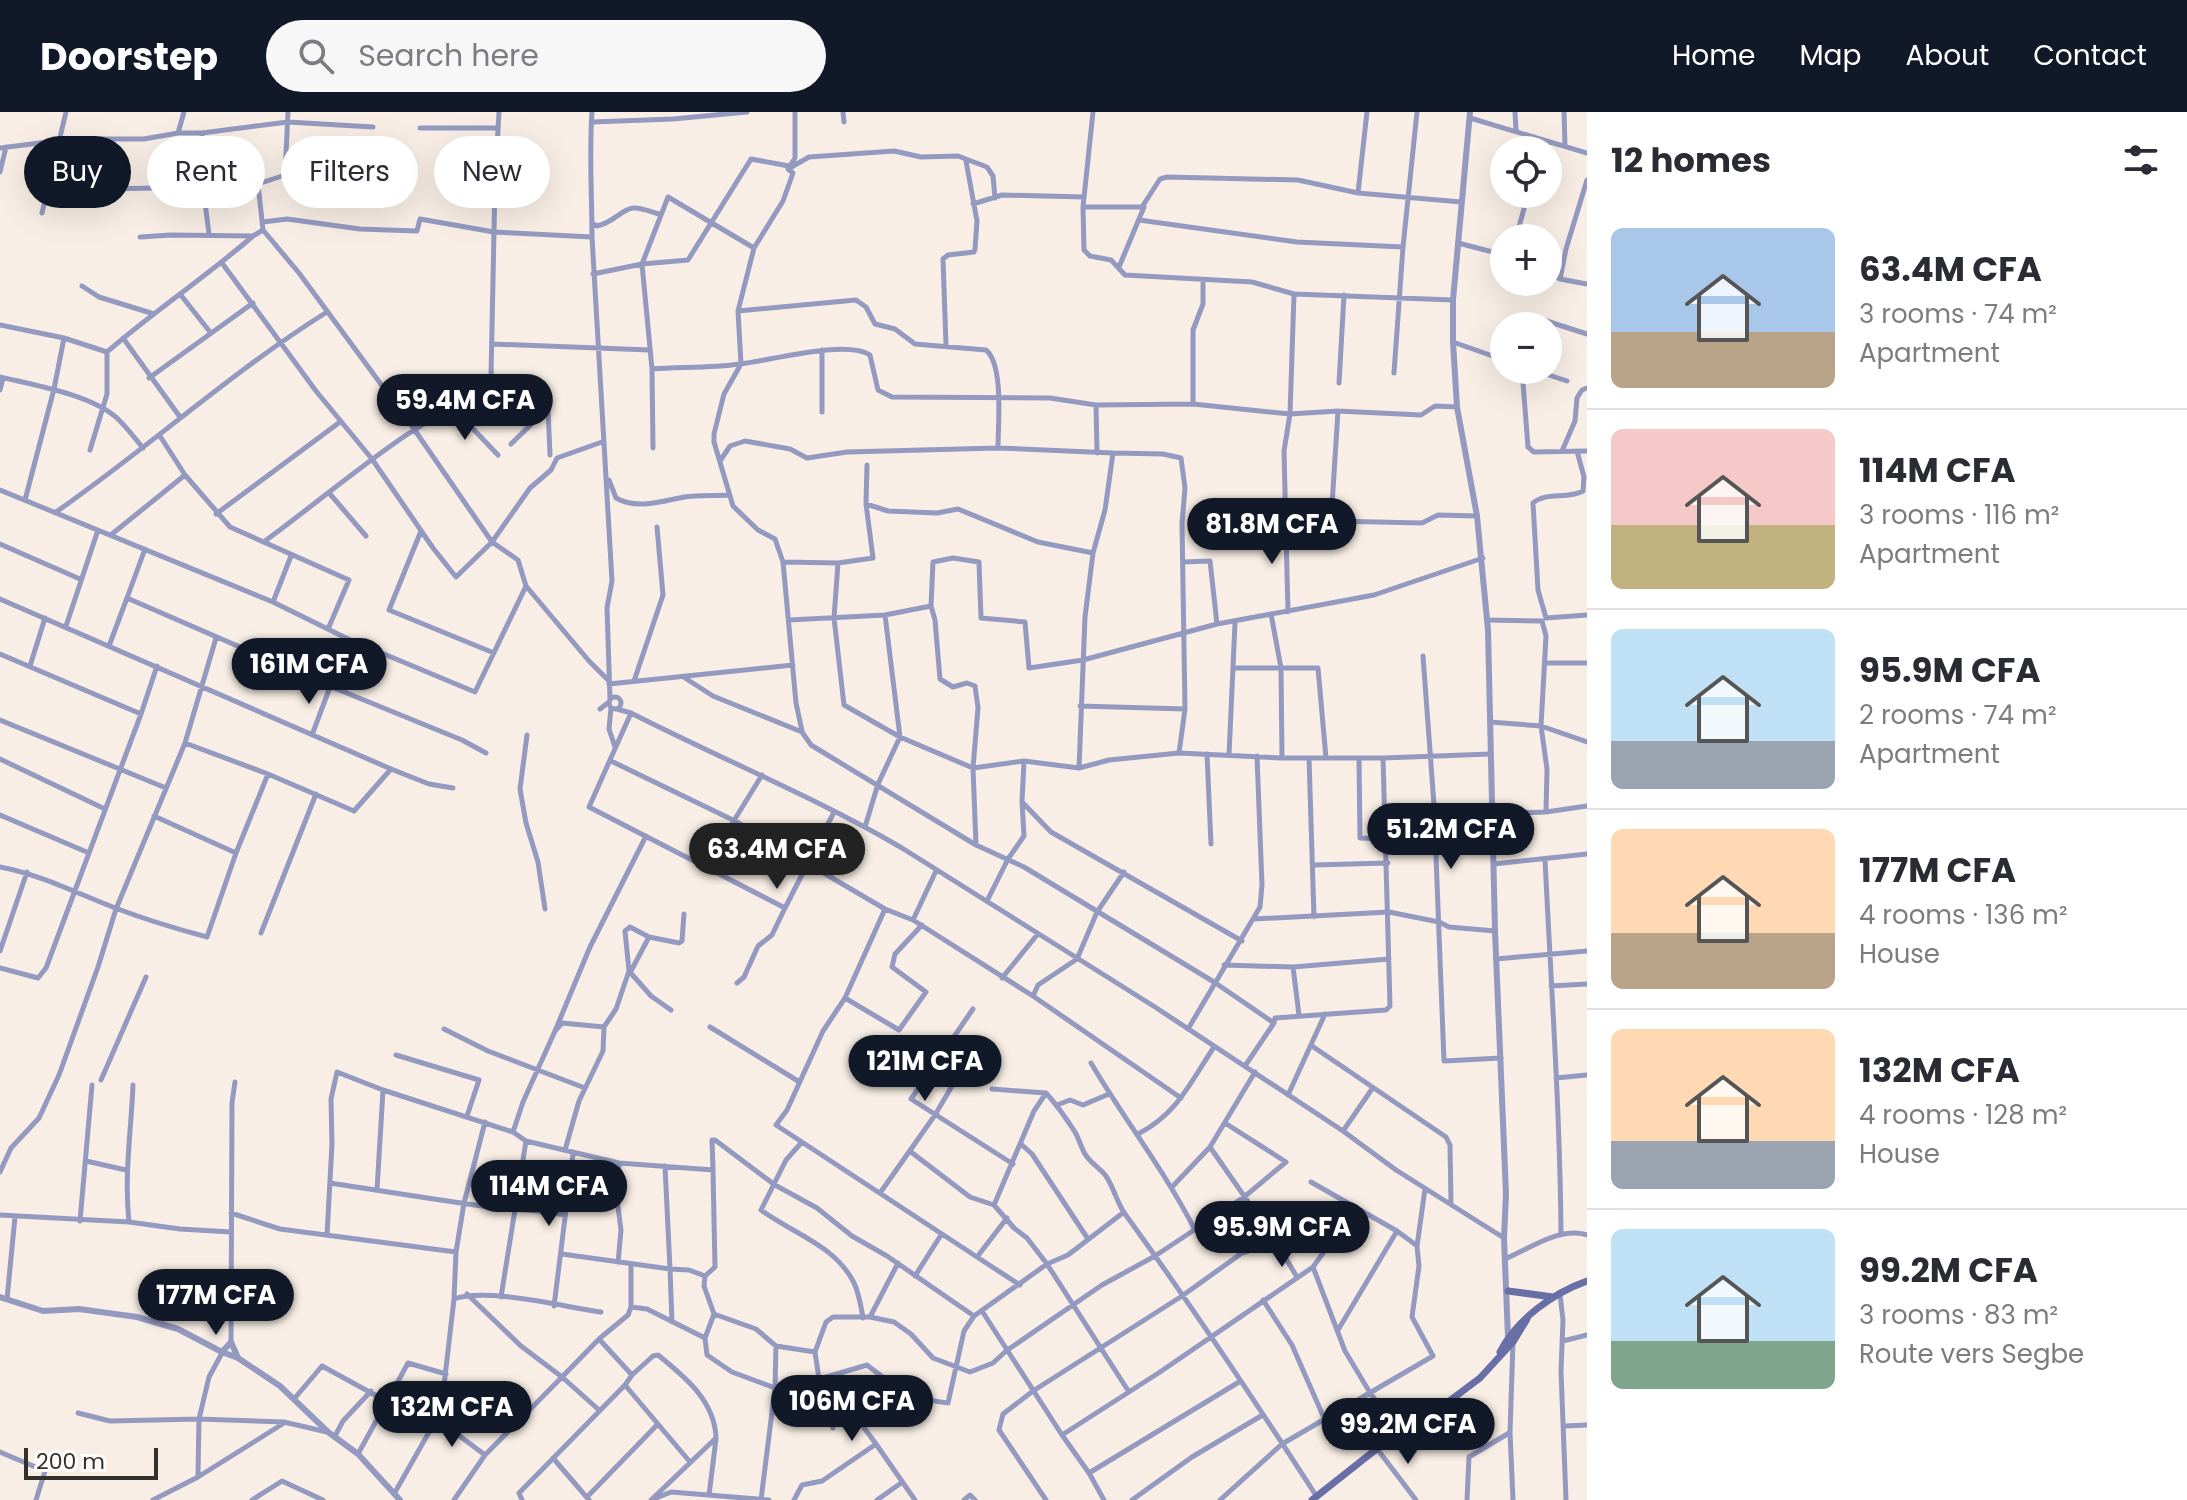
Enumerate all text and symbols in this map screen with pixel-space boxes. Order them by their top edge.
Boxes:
search box [266,20,826,92]
text: Doorstep [40,30,218,83]
icon: search [294,34,338,78]
text: Search here [358,34,539,77]
text: Home [1672,36,1755,75]
text: Map [1799,36,1861,75]
text: About [1905,36,1989,75]
text: Contact [2033,36,2147,75]
chip: Buy [24,136,131,208]
chip: Rent [147,136,265,208]
chip: Filters [281,136,418,208]
chip: New [434,136,550,208]
map controls [1490,136,1562,384]
button: locate [1490,136,1562,208]
text: 12 homes [1611,136,1771,184]
icon: filters [2119,138,2163,182]
button: + [1490,224,1562,296]
text: 63.4M CFA [1859,245,2042,293]
icon: home [1675,260,1771,356]
text: 3 rooms · 74 m² [1859,296,2057,332]
button: − [1490,312,1562,384]
text: Apartment [1859,335,2000,371]
pin: 59.4M CFA [373,374,557,442]
text: 59.4M CFA [395,382,535,418]
text: 114M CFA [1859,446,2016,494]
icon: home [1675,461,1771,557]
text: 3 rooms · 116 m² [1859,497,2059,533]
pin: 81.8M CFA [1180,498,1364,566]
text: 81.8M CFA [1205,506,1339,542]
text: Apartment [1859,536,2000,572]
pin: 161M CFA [226,638,392,706]
text: 161M CFA [250,646,368,682]
text: 95.9M CFA [1859,646,2041,694]
icon: home [1675,661,1771,757]
text: 2 rooms · 74 m² [1859,697,2056,733]
text: Apartment [1859,736,2000,772]
pin: 51.2M CFA [1359,803,1543,871]
text: 51.2M CFA [1385,811,1517,847]
pin: 63.4M CFA [685,823,869,891]
text: 63.4M CFA [707,831,847,867]
text: 177M CFA [1859,846,2016,894]
icon: home [1675,861,1771,957]
text: 4 rooms · 136 m² [1859,897,2067,933]
text: House [1859,936,1940,972]
pin: 121M CFA [842,1035,1008,1103]
text: 121M CFA [867,1043,983,1079]
text: 132M CFA [1859,1046,2020,1094]
icon: home [1675,1061,1771,1157]
text: 4 rooms · 128 m² [1859,1097,2067,1133]
text: House [1859,1136,1940,1172]
pin: 114M CFA [466,1160,632,1228]
text: 114M CFA [489,1168,609,1204]
pin: 95.9M CFA [1190,1201,1374,1269]
text: 95.9M CFA [1213,1209,1351,1245]
text: 99.2M CFA [1859,1246,2038,1294]
icon: home [1675,1261,1771,1357]
pin: 177M CFA [133,1269,299,1337]
text: 177M CFA [156,1277,276,1313]
text: 3 rooms · 83 m² [1859,1297,2058,1333]
text: Route vers Segbe [1859,1336,2084,1372]
pin: 106M CFA [769,1375,935,1443]
pin: 132M CFA [369,1381,535,1449]
text: 106M CFA [789,1383,915,1419]
text: 132M CFA [391,1389,513,1425]
pin: 99.2M CFA [1316,1398,1500,1466]
text: 99.2M CFA [1340,1406,1476,1442]
scale bar [24,1444,158,1480]
text: 200 m [36,1446,105,1477]

